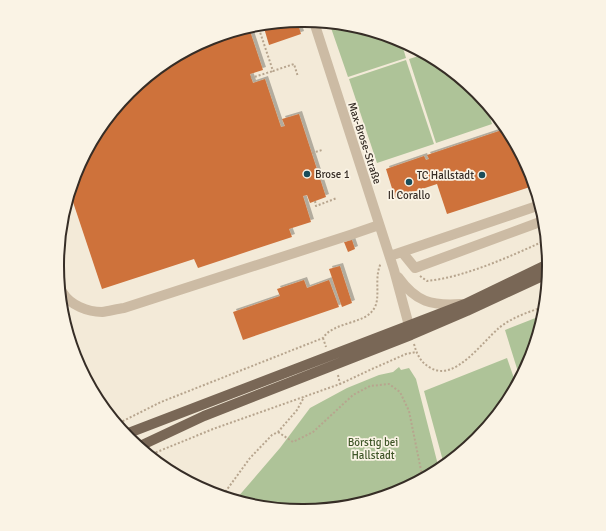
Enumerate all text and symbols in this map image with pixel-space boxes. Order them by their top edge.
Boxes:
street label: Max-Brose-Straße [345,101,384,186]
place label: Brose 1 [315,168,350,181]
marker: Brose 1 [302,169,312,179]
place label: TC Hallstadt [417,169,474,182]
marker: TC Hallstadt [477,170,487,180]
marker: Il Corallo [404,177,414,187]
place label: Il Corallo [388,189,431,202]
park label: Börstig bei Hallstadt [348,436,398,462]

